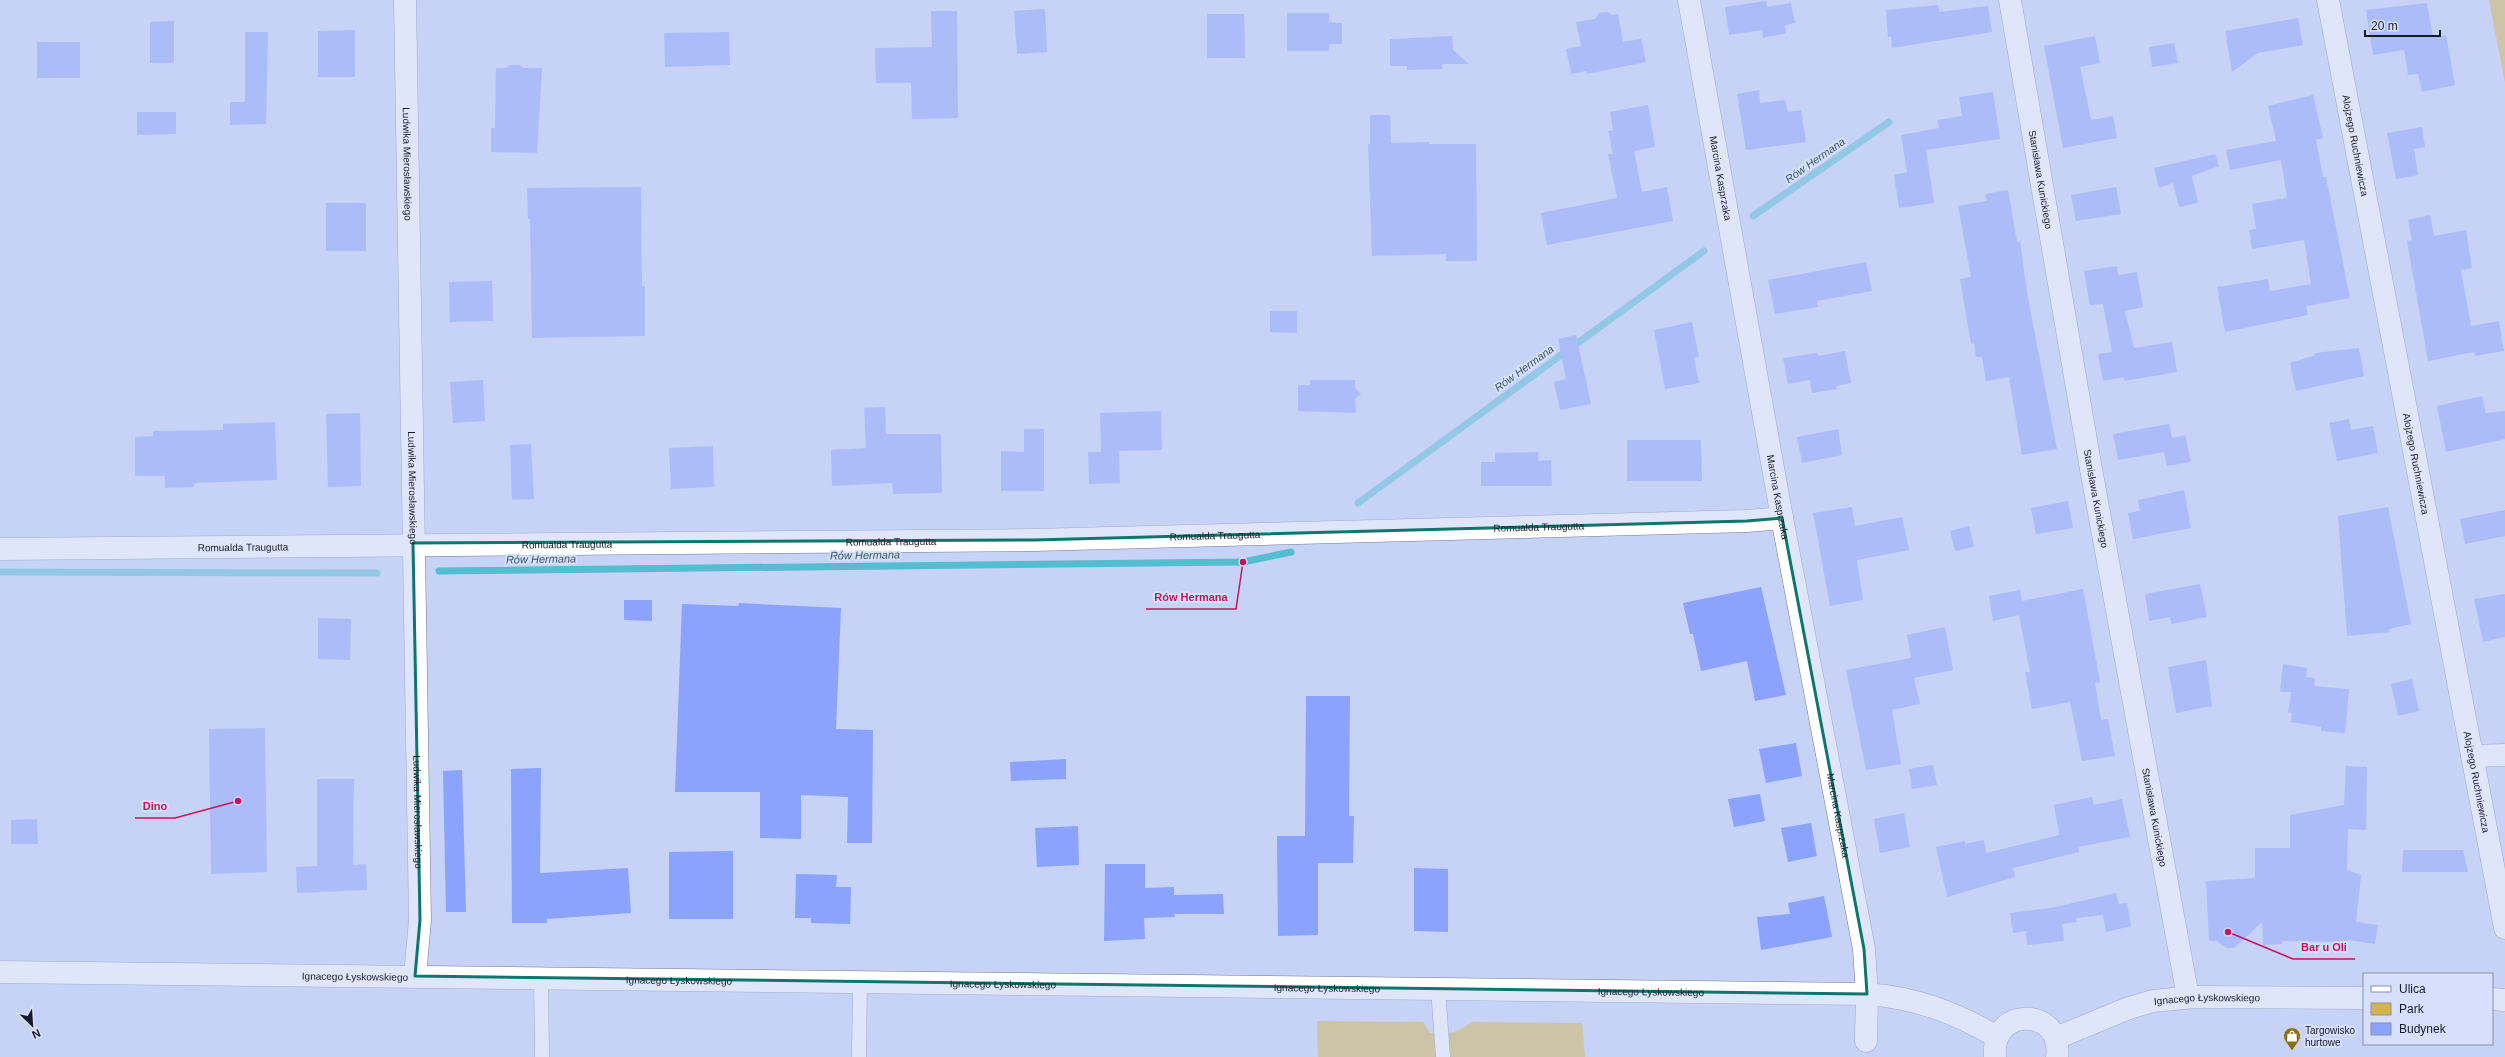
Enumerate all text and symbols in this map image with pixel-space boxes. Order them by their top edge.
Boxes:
scale bar [2365,12,2440,38]
text: 20 m [2371,19,2398,33]
street label: Alojzego Ruchniewicza [2341,94,2371,197]
street label: Ludwika Mierosławskiego [401,107,414,221]
street label: Stanisława Kunickiego [2027,129,2055,230]
street label: Marcina Kasprzaka [1708,135,1734,222]
water label: Rów Hermana [1783,135,1847,185]
water label: Rów Hermana [1492,342,1556,394]
street label: Alojzego Ruchniewicza [2401,412,2432,516]
street label: Ludwika Mierosławskiego [407,431,419,545]
street label: Stanisława Kunickiego [2082,448,2111,549]
street label: Marcina Kasprzaka [1765,454,1792,541]
street label: Romualda Traugutta [1493,520,1585,533]
street label: Romualda Traugutta [1169,528,1261,542]
street label: Romualda Traugutta [846,535,937,547]
street label: Romualda Traugutta [522,538,613,550]
street label: Romualda Traugutta [198,541,289,553]
water label: Rów Hermana [830,548,900,562]
water label: Rów Hermana [506,552,576,566]
callout: Rów Hermana [1146,586,1236,609]
text: Rów Hermana [1154,591,1229,603]
street label: Alojzego Ruchniewicza [2462,730,2492,834]
street label: Ludwika Mierosławskiego [412,755,425,869]
street label: Stanisława Kunickiego [2141,767,2170,868]
street label: Marcina Kasprzaka [1825,772,1852,859]
callout: Dino [135,795,175,818]
text: Dino [143,800,167,812]
callout: Bar u Oli [2293,936,2355,959]
text: Bar u Oli [2301,941,2347,953]
street label: Ignacego Łyskowskiego [302,970,409,982]
legend [2363,973,2493,1045]
street label: Ignacego Łyskowskiego [626,974,733,986]
street label: Ignacego Łyskowskiego [950,978,1057,990]
street label: Ignacego Łyskowskiego [1274,982,1381,994]
text: Ulica [2399,982,2426,996]
street label: Ignacego Łyskowskiego [1598,985,1704,998]
street label: Ignacego Łyskowskiego [2153,991,2260,1006]
text: Park [2399,1002,2425,1016]
north arrow [12,1005,52,1045]
text: Budynek [2399,1022,2447,1036]
place label: Targowisko hurtowe [2305,1025,2355,1048]
shop icon: Targowisko hurtowe [2282,1026,2302,1051]
text: N [30,1027,42,1041]

